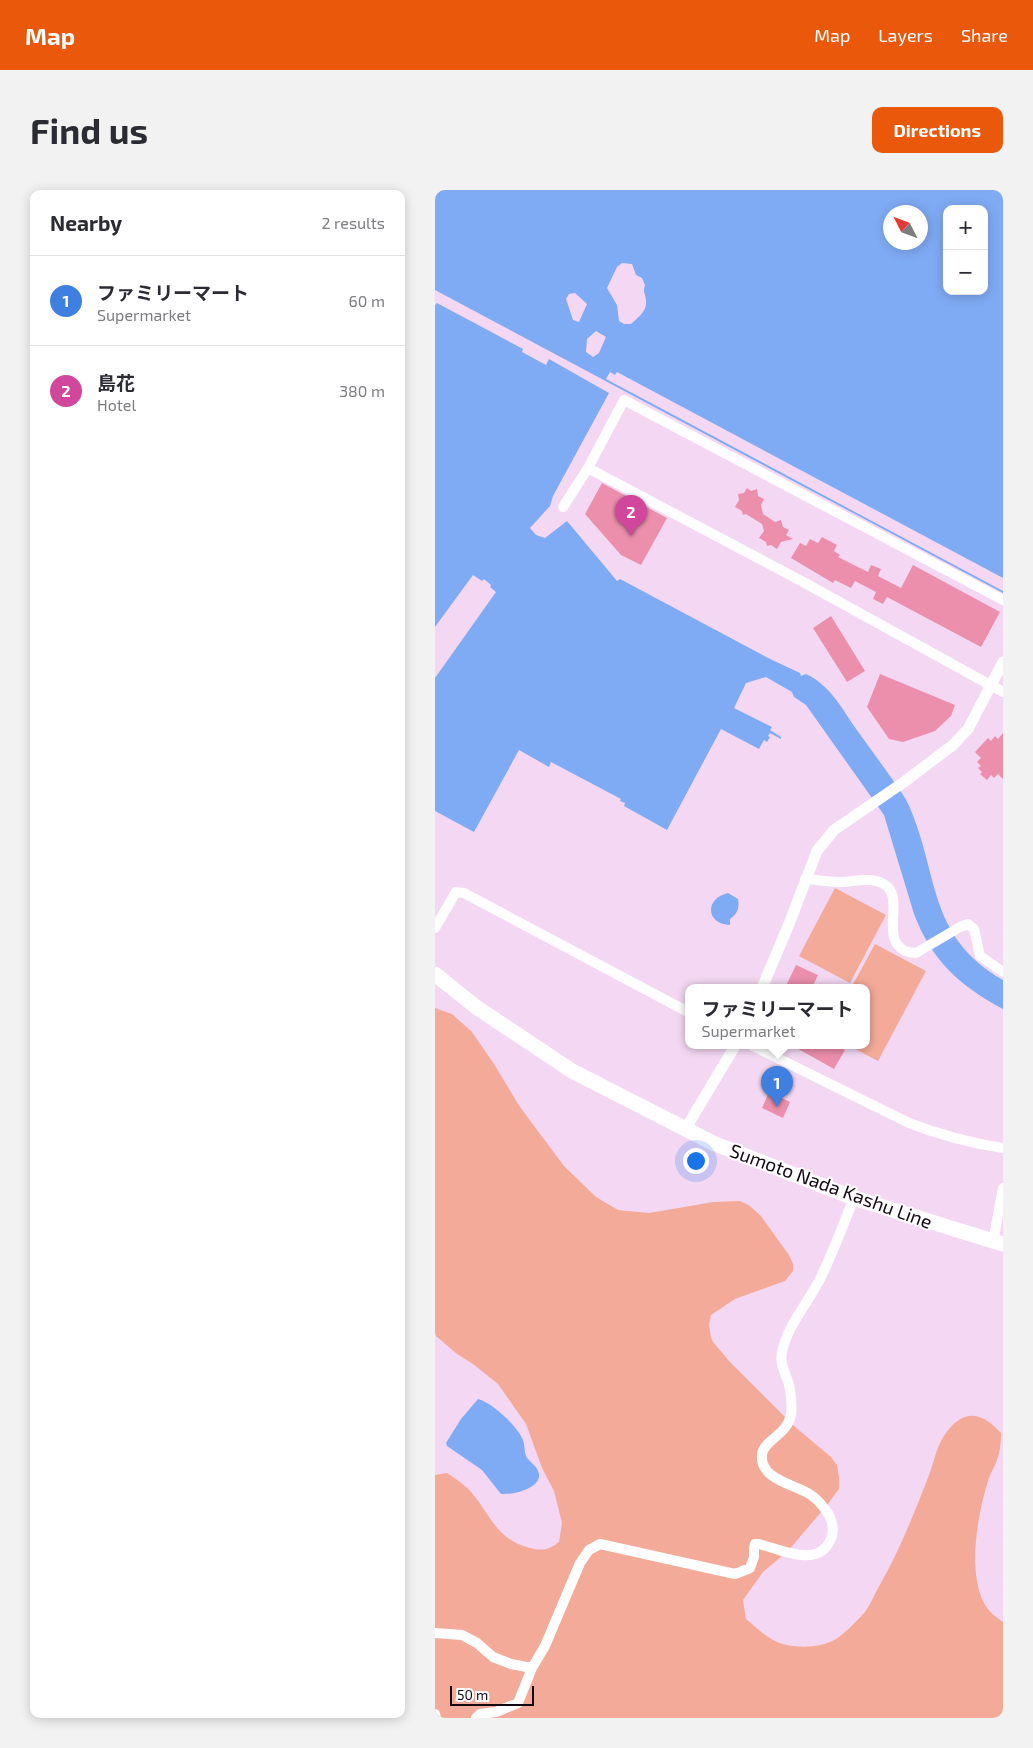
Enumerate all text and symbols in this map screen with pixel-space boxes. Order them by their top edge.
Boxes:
text: Map [25,21,75,50]
text: Map [814,24,850,46]
text: Layers [878,24,933,46]
text: Share [961,24,1008,46]
button: Directions [872,107,1003,153]
text: Find us [30,109,148,151]
north arrow [883,205,928,250]
map controls [943,205,988,295]
button: + [943,205,988,250]
text: Nearby [50,210,122,235]
text: 2 results [322,213,385,232]
button: − [943,250,988,295]
text: ファミリーマート [97,281,249,304]
text: 1 [63,291,69,310]
text: 60 m [349,291,385,310]
text: Supermarket [97,305,191,324]
text: 島花 [97,371,135,394]
text: 2 [61,381,71,400]
text: 380 m [339,381,385,400]
text: Hotel [97,395,136,414]
pin: 2 [615,495,647,536]
popup [685,984,870,1049]
text: ファミリーマート [701,997,854,1020]
text: Supermarket [701,1021,796,1040]
pin: 1 [761,1066,793,1107]
street label: Sumoto Nada Kashu Line [727,1138,936,1233]
your location [683,1148,709,1174]
scale bar [450,1683,534,1706]
text: 50 m [457,1686,488,1703]

